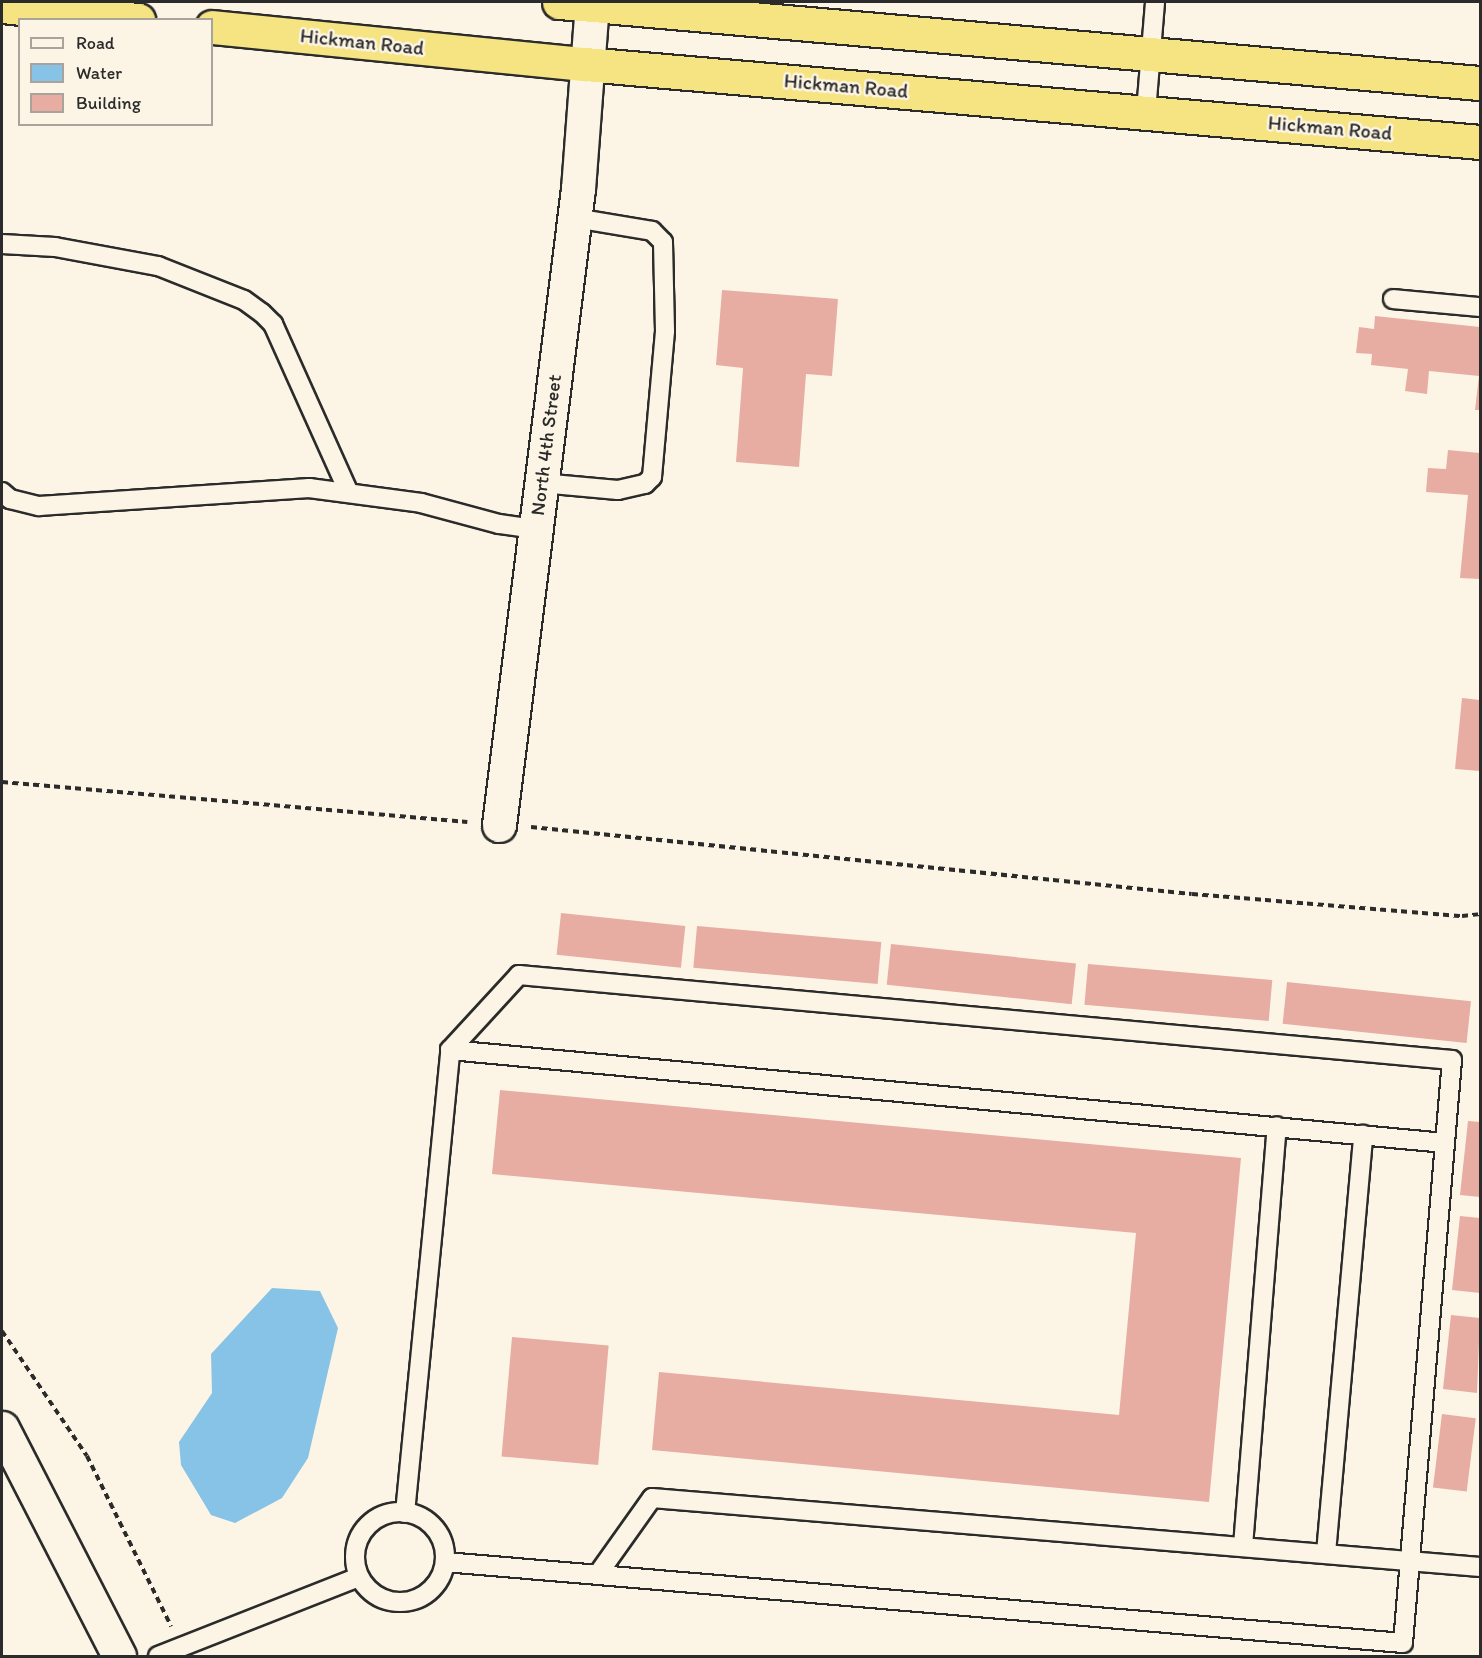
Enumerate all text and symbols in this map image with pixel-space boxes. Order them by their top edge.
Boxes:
legend [18,18,213,126]
street label: Hickman Road [299,24,425,60]
text: Road [76,32,115,54]
text: Water [76,62,122,84]
street label: Hickman Road [783,69,909,103]
text: Building [76,92,141,114]
street label: Hickman Road [1267,111,1393,145]
street label: North 4th Street [525,373,567,517]

